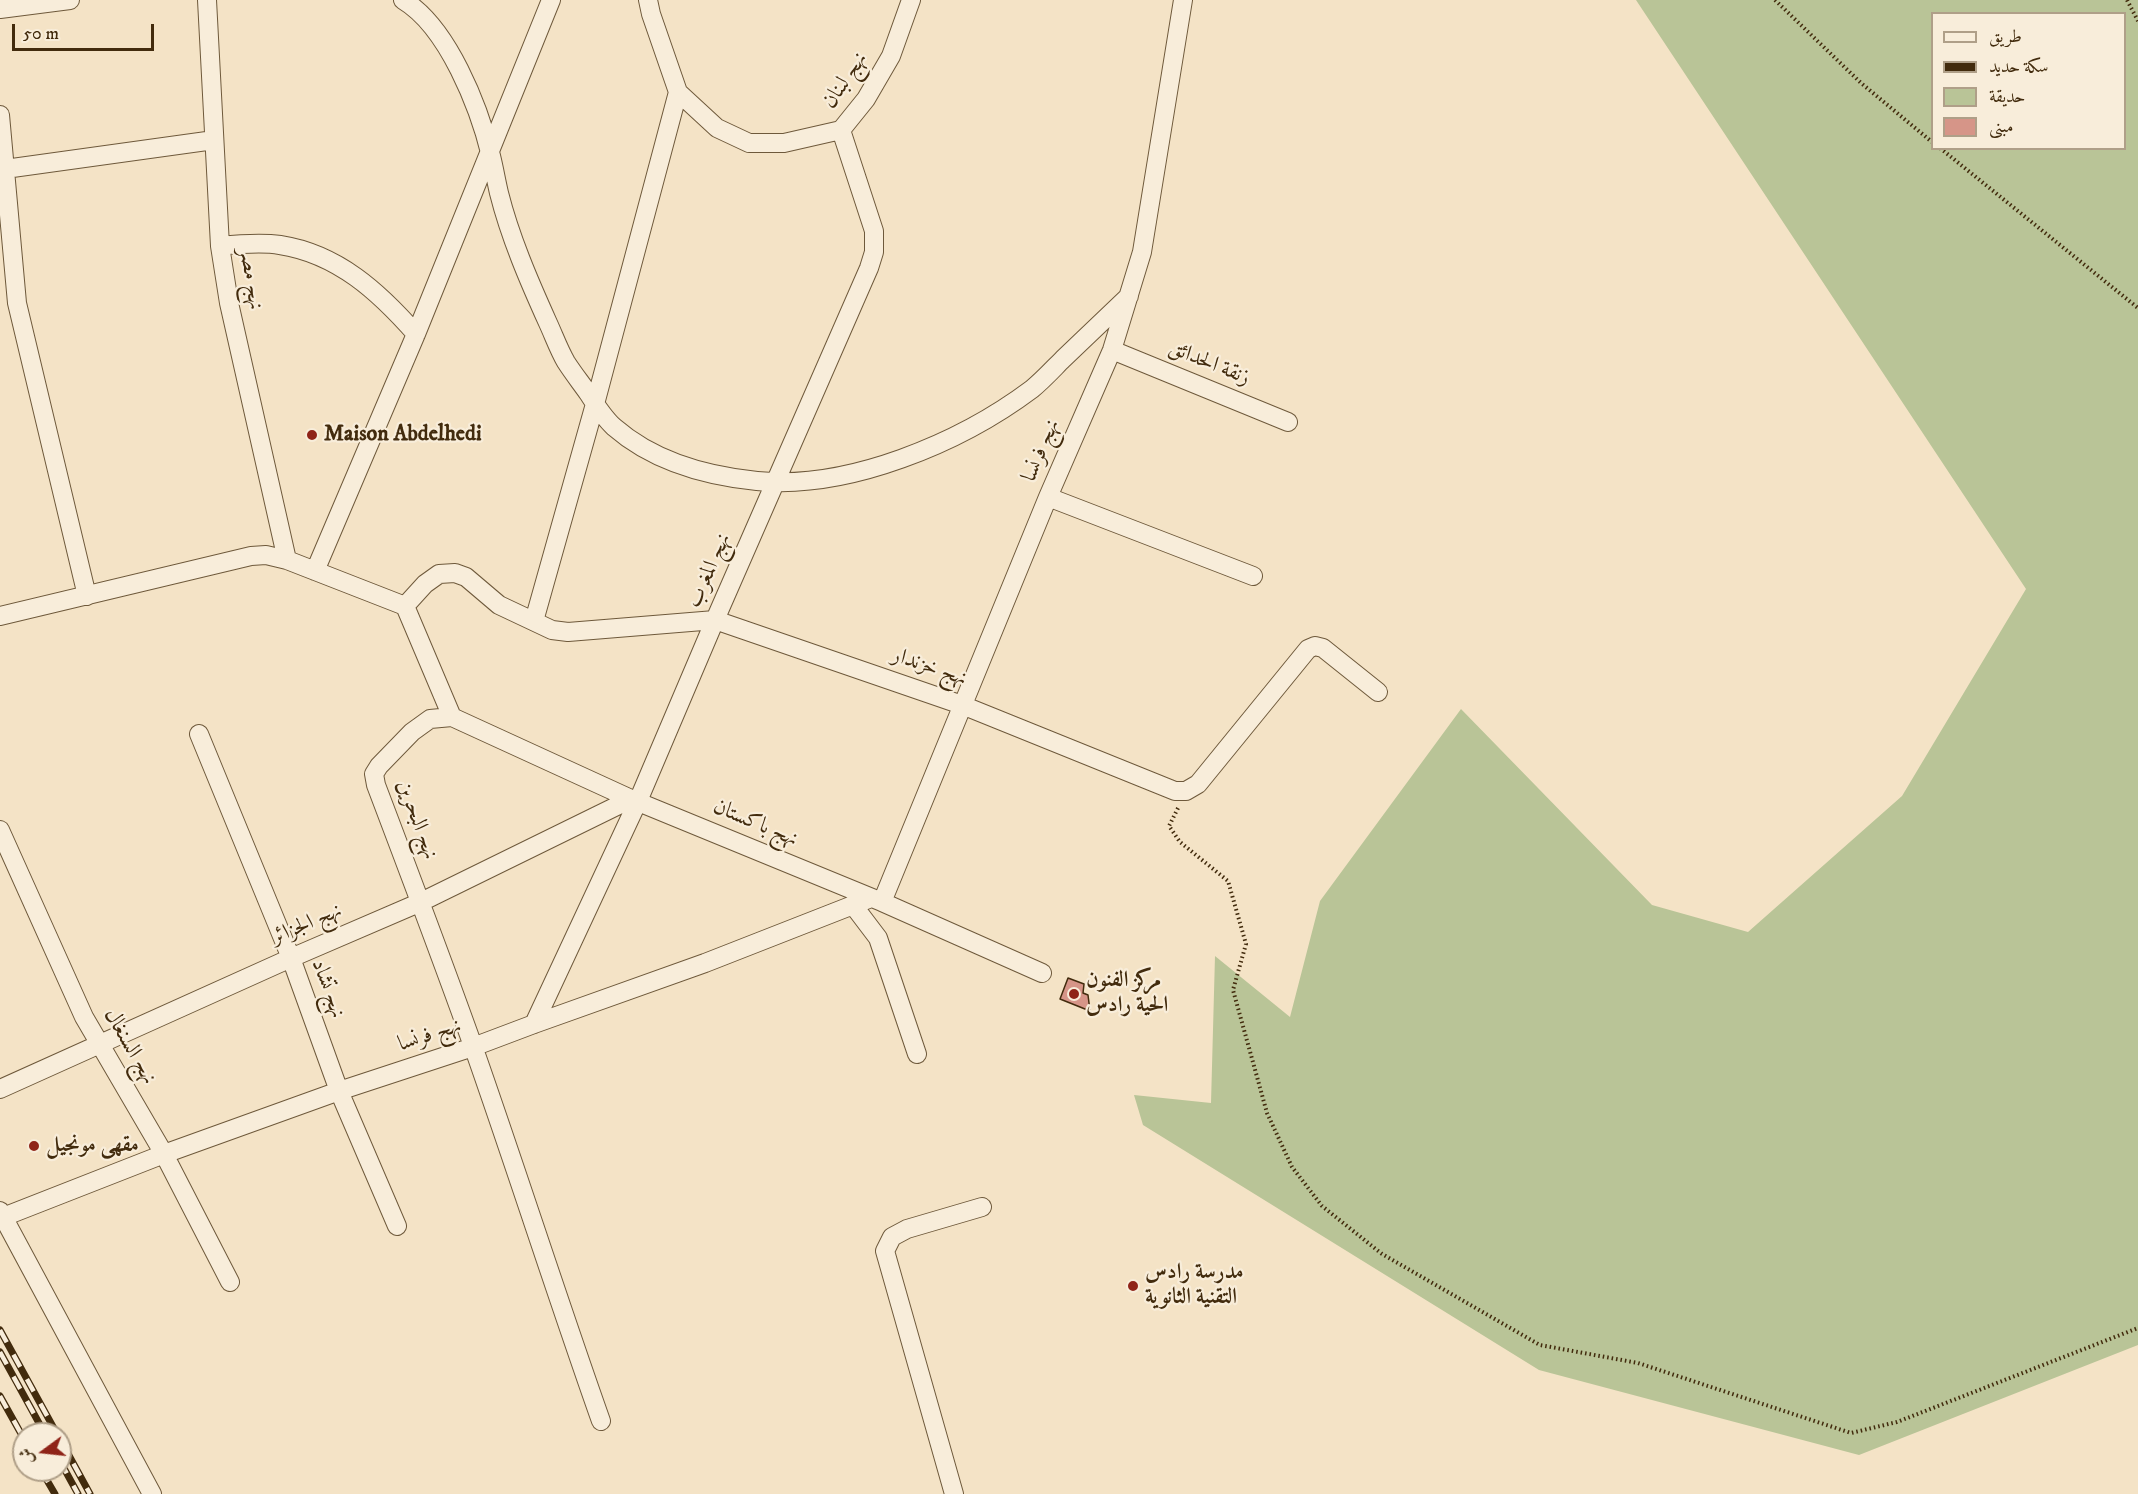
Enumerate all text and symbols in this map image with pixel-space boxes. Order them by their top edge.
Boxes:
scale bar [15,12,158,50]
legend [1931,12,2126,150]
text: 50 m [23,23,59,45]
text: طريق [1989,26,2022,48]
street label: نهج لبنان [818,48,874,114]
text: سكة حديد [1989,56,2049,78]
text: حديقة [1989,86,2025,108]
text: مبنى [1989,116,2014,138]
street label: نهج مصر [232,246,268,312]
street label: زنقة الحدائق [1164,336,1254,392]
street label: نهج فرنسا [1017,416,1067,486]
place label: Maison Abdelhedi [324,422,482,448]
marker: Maison Abdelhedi [305,428,319,442]
street label: نهج المغرب [682,530,738,612]
street label: نهج خزندار [888,643,970,693]
street label: نهج البحرين [389,777,443,863]
street label: نهج باكستان [709,794,801,854]
street label: نهج الجزائر [268,898,346,952]
street label: نهج تشاد [304,956,350,1022]
place label: مركز الفنون الحية رادس [1086,968,1168,1020]
marker: مركز الفنون الحية رادس [1067,987,1081,1001]
street label: نهج السنغال [97,1004,161,1090]
street label: نهج فرنسا [395,1013,465,1059]
place label: مقهى مونجيل [46,1133,139,1159]
marker: مقهى مونجيل [27,1139,41,1153]
place label: مدرسة رادس التقنية الثانوية [1145,1260,1244,1312]
marker: مدرسة رادس التقنية الثانوية [1126,1279,1140,1293]
north arrow [12,1422,72,1482]
text: ش [15,1446,38,1466]

